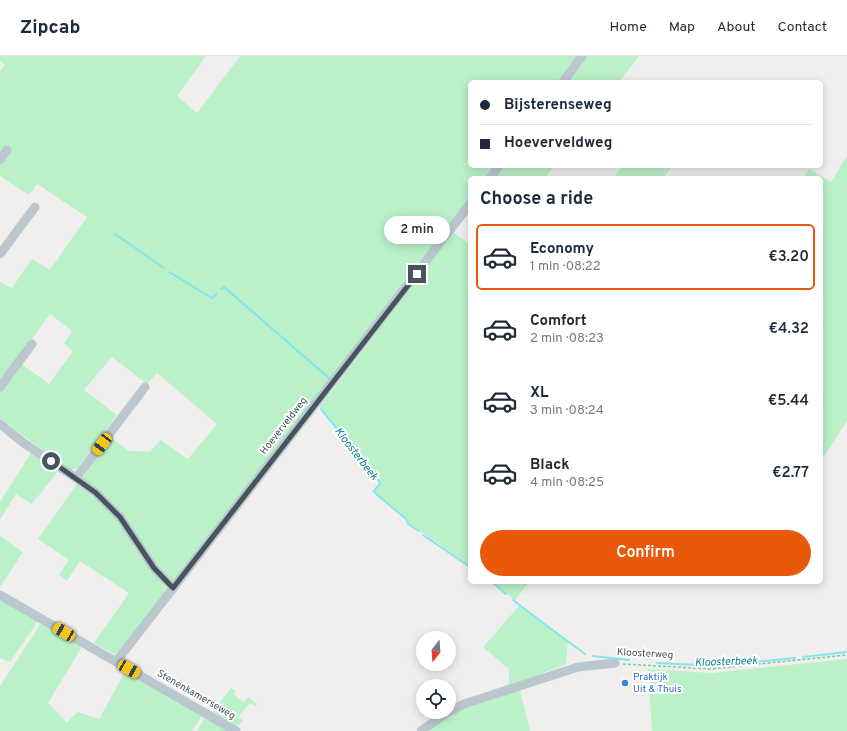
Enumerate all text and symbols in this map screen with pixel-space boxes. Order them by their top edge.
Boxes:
text: Zipcab [20,16,80,40]
text: Home [610,19,647,36]
text: Map [669,19,695,36]
text: About [717,19,756,36]
text: Contact [778,19,827,36]
text: Bijsterenseweg [504,96,612,115]
text: Hoeverveldweg [504,134,612,153]
text: Choose a ride [480,188,593,211]
callout: 2 min [384,216,450,244]
text: 2 min [400,222,434,238]
icon: car [482,239,518,275]
text: Economy [530,240,594,259]
text: €3.20 [768,248,809,267]
text: 1 min · 08:22 [530,259,601,275]
route end [408,265,426,283]
icon: car [482,311,518,347]
text: Comfort [530,312,587,331]
text: €4.32 [769,320,809,339]
text: 2 min · 08:23 [530,331,604,347]
icon: car [482,383,518,419]
text: XL [530,384,548,403]
text: €5.44 [768,392,809,411]
street label: Hoeverveldweg [258,395,310,457]
text: 3 min · 08:24 [530,403,604,419]
water label: Kloosterbeek [331,425,381,483]
car [90,431,114,457]
route start [42,452,60,470]
icon: car [482,455,518,491]
text: Black [530,456,570,475]
text: €2.77 [772,464,809,483]
text: 4 min · 08:25 [530,475,604,491]
button: Confirm [480,530,811,576]
car [51,621,77,643]
north arrow [416,631,456,671]
map controls [416,631,456,719]
street label: Kloosterweg [617,646,673,662]
water label: Kloosterbeek [694,654,758,670]
car [116,658,142,680]
street label: Stenenkamerseweg [154,667,238,723]
place label: Praktijk Uit & Thuis [633,671,682,696]
marker: Praktijk Uit & Thuis [620,678,630,688]
button: locate [416,679,456,719]

